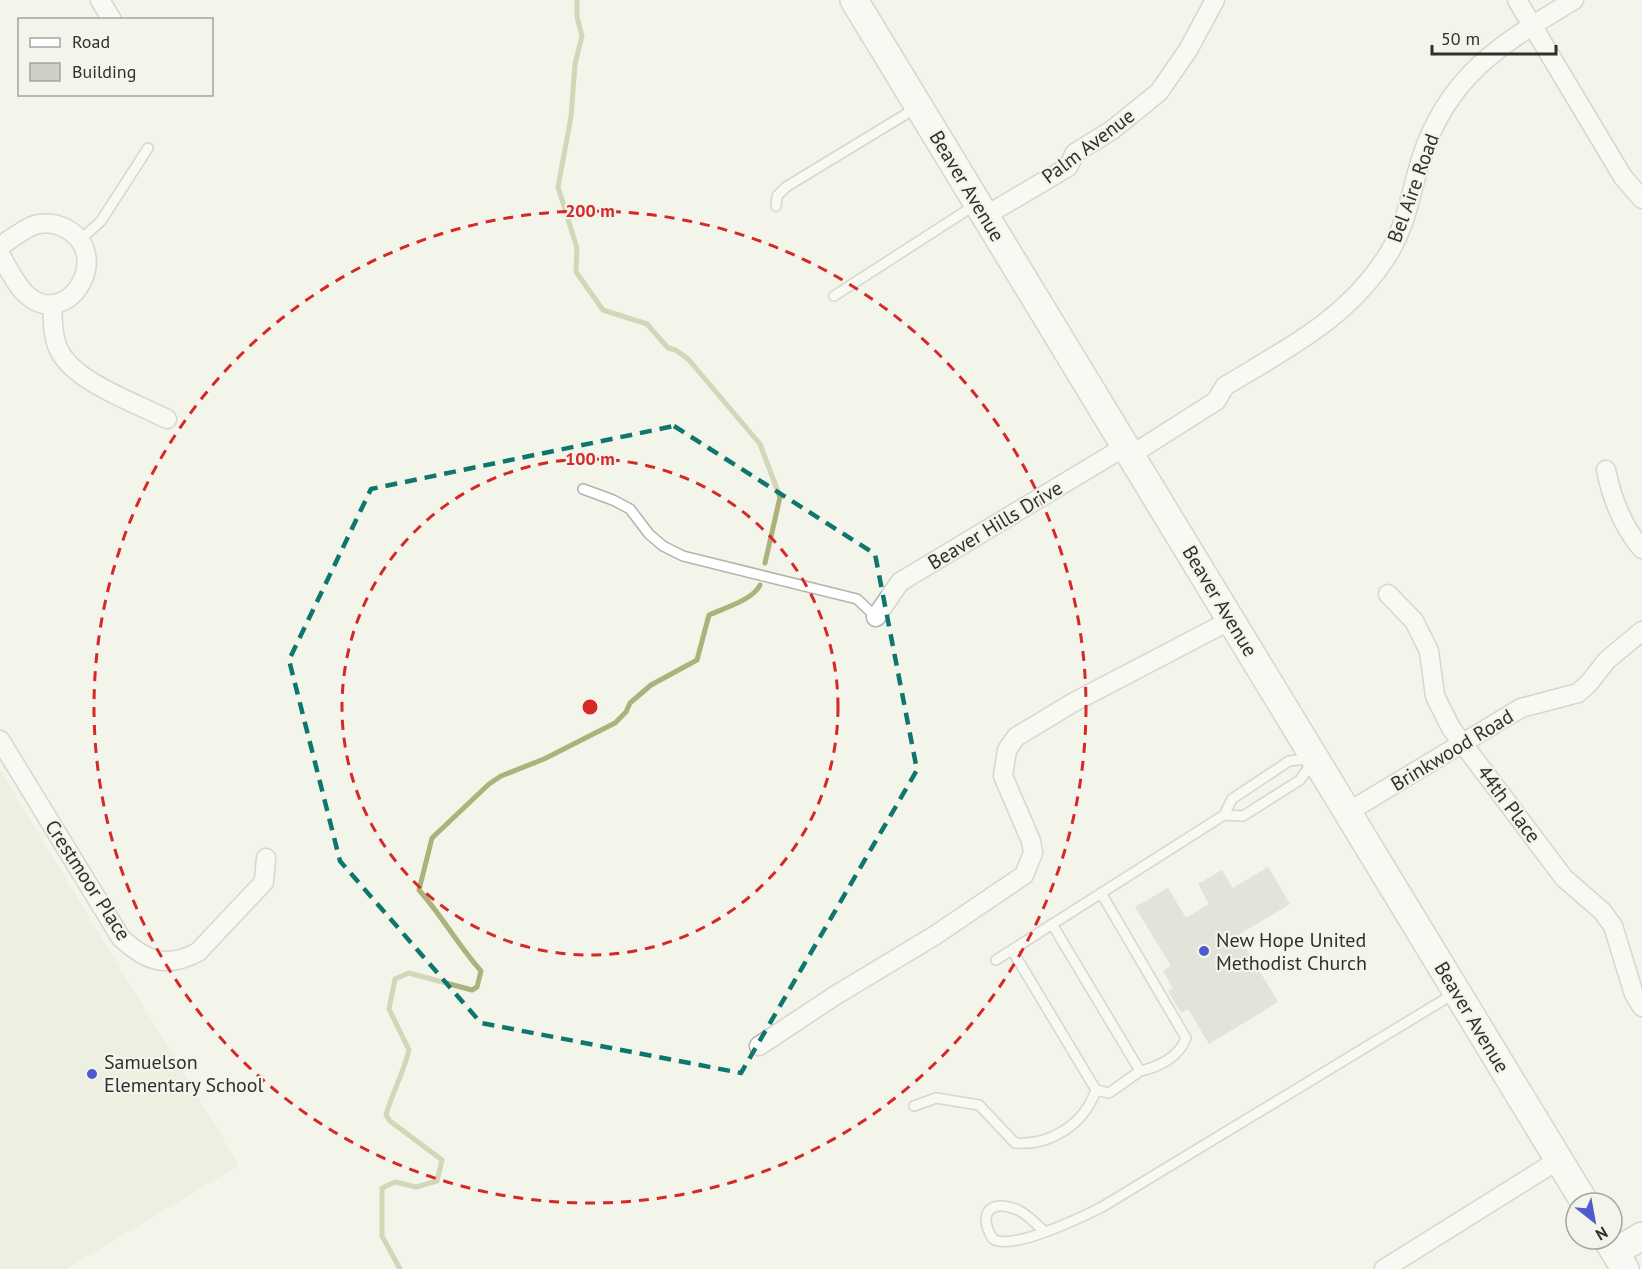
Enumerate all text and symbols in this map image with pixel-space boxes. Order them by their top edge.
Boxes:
legend [18,18,213,96]
scale bar [1432,18,1556,56]
text: 50 m [1441,27,1480,50]
text: Road [72,30,110,53]
text: Building [72,60,136,83]
street label: Palm Avenue [1036,103,1140,189]
street label: Beaver Avenue [924,126,1010,246]
street label: Bel Aire Road [1381,130,1445,246]
text: 200 m [565,199,615,222]
text: 100 m [565,447,615,470]
street label: Beaver Hills Drive [923,475,1067,575]
street label: Beaver Avenue [1177,541,1263,661]
centre of rings [580,697,600,717]
street label: Brinkwood Road [1386,703,1518,797]
street label: 44th Place [1471,760,1547,848]
street label: Crestmoor Place [39,815,137,945]
place label: New Hope United Methodist Church [1216,927,1367,976]
marker: New Hope United Methodist Church [1197,944,1211,958]
street label: Beaver Avenue [1429,957,1515,1077]
place label: Samuelson Elementary School [104,1049,264,1098]
marker: Samuelson Elementary School [85,1067,99,1081]
north arrow [1564,1191,1624,1251]
text: N [1592,1223,1611,1245]

